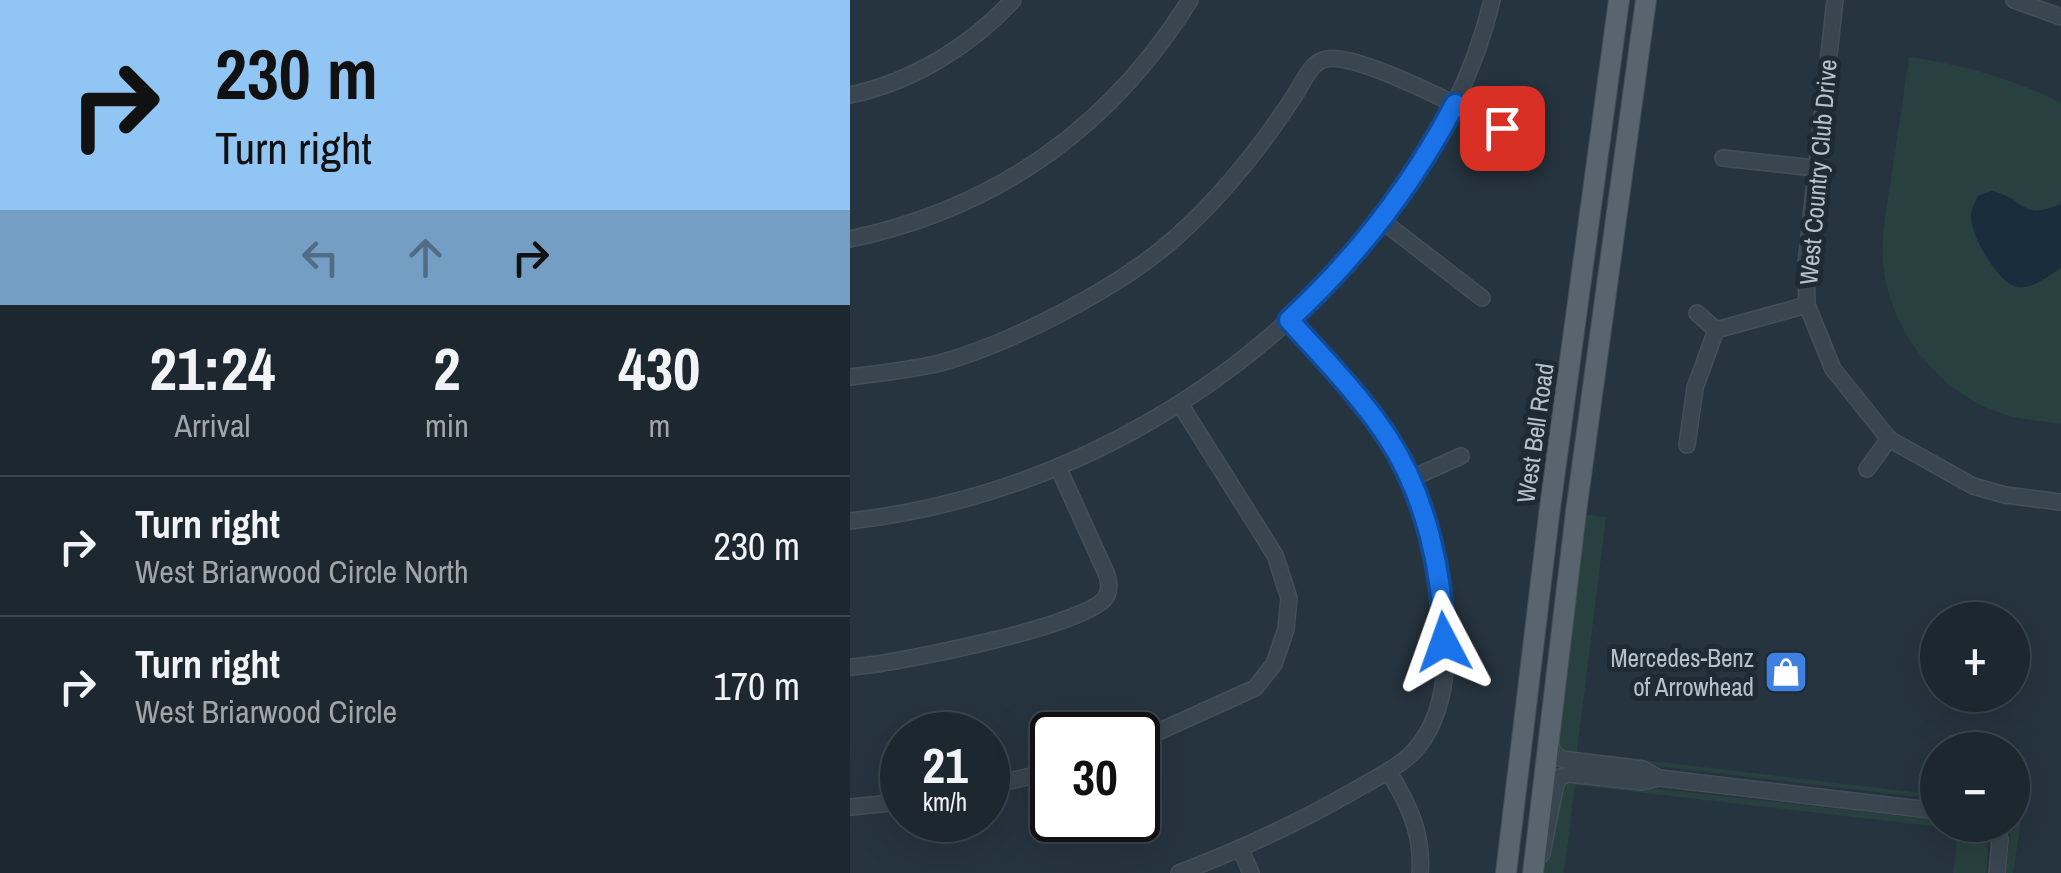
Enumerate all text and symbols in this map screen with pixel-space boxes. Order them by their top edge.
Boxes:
text: 230 m [215,27,378,121]
icon: right [50,40,180,170]
street label: West Country Club Drive [1791,58,1845,286]
pin [1460,86,1545,171]
icon: arrive [1475,101,1530,156]
text: Turn right [215,117,372,178]
icon: left [293,230,348,285]
icon: ahead [398,230,453,285]
icon: right [503,230,558,285]
text: 21:24 [150,328,275,409]
text: 2 [433,328,461,409]
text: 430 [618,328,700,409]
street label: West Bell Road [1508,361,1562,505]
text: Arrival [175,404,250,447]
text: min [425,404,469,447]
text: m [648,404,670,447]
text: Turn right [135,499,280,550]
icon: right [50,519,105,574]
text: 230 m [713,521,800,572]
text: West Briarwood Circle North [135,550,468,593]
position arrow [1392,590,1496,694]
map controls [1920,602,2030,842]
button: + [1920,602,2030,712]
text: Turn right [135,639,280,690]
place label: Mercedes-Benz of Arrowhead [1610,641,1754,704]
shop icon: Mercedes-Benz of Arrowhead [1763,649,1809,695]
icon: right [50,659,105,714]
text: 170 m [713,661,800,712]
text: West Briarwood Circle [135,690,397,733]
speed limit sign: 30 [1030,712,1160,842]
text: 21 [922,731,968,799]
button: − [1920,732,2030,842]
text: km/h [923,785,967,819]

